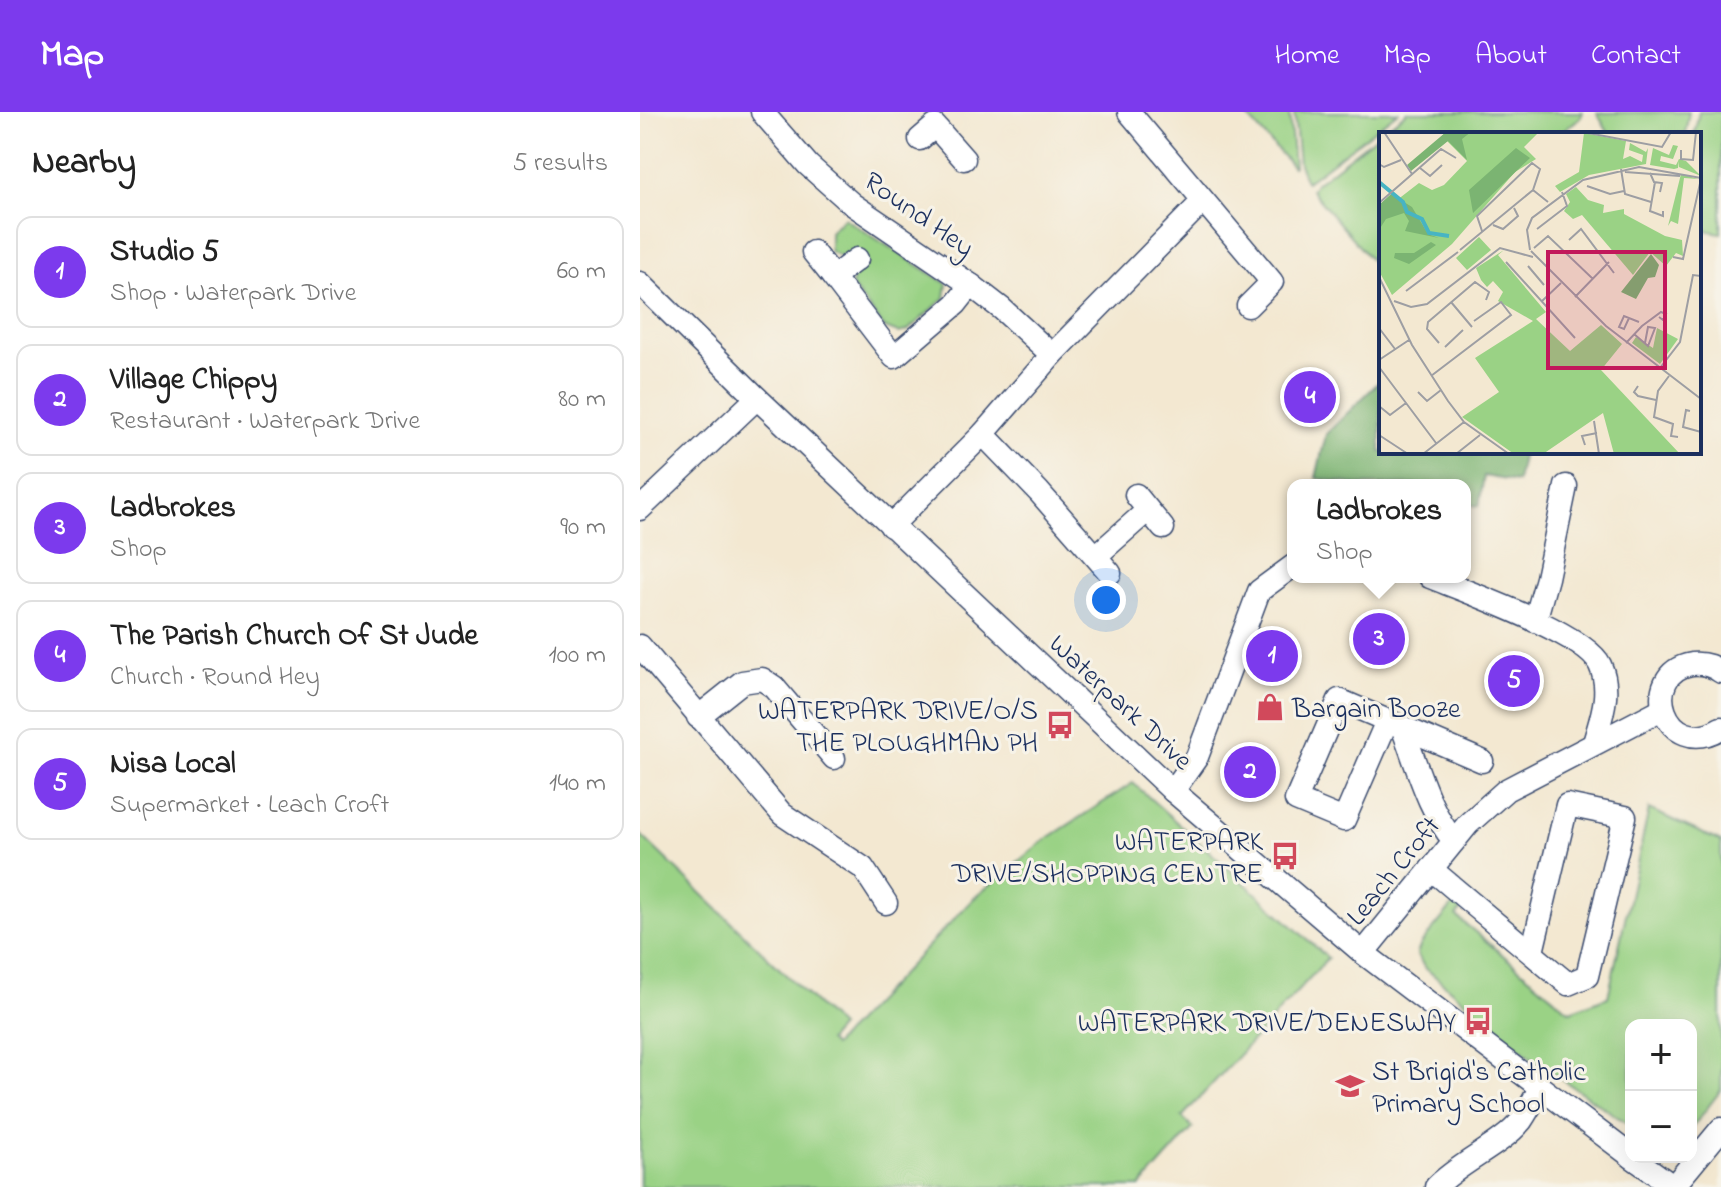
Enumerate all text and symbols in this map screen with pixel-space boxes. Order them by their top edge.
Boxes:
text: Map [40,28,104,84]
text: Home [1274,36,1340,77]
text: Map [1384,36,1431,77]
text: About [1475,36,1547,77]
text: Contact [1591,36,1681,77]
inset map [1379,132,1701,454]
text: Nearby [32,139,136,189]
text: 5 results [513,145,608,183]
street label: Round Hey [854,163,982,269]
text: Studio 5 [110,231,219,275]
text: 1 [56,253,64,291]
text: 60 m [557,253,606,291]
text: Shop · Waterpark Drive [110,275,356,313]
text: Village Chippy [110,359,277,403]
pin: 4 [1284,367,1336,427]
text: 2 [54,381,66,419]
text: 80 m [558,381,606,419]
text: Restaurant · Waterpark Drive [110,403,420,441]
popup [1287,479,1471,583]
text: Ladbrokes [110,487,236,531]
text: Ladbrokes [1316,490,1442,534]
text: 3 [55,509,65,547]
text: 90 m [560,509,606,547]
text: Shop [110,531,167,569]
text: Shop [1316,534,1373,572]
your location [1086,580,1126,620]
pin: 3 [1353,609,1405,669]
text: The Parish Church Of St Jude [110,615,478,659]
street label: Waterpark Drive [1038,626,1201,782]
pin: 1 [1246,626,1298,686]
text: 4 [55,637,65,675]
text: 100 m [549,637,606,675]
pin: 5 [1488,651,1540,711]
text: Church · Round Hey [110,659,320,697]
place label: Bargain Booze [1291,690,1461,731]
place label: WATERPARK DRIVE/O/S THE PLOUGHMAN PH [758,692,1038,765]
shop icon: Bargain Booze [1255,692,1285,722]
bus stop icon: WATERPARK DRIVE/O/S THE PLOUGHMAN PH [1045,710,1075,740]
pin: 2 [1224,742,1276,802]
text: Nisa Local [110,743,236,787]
text: 5 [53,765,67,803]
text: 140 m [549,765,606,803]
text: Supermarket · Leach Croft [110,787,389,825]
street label: Leach Croft [1338,809,1452,936]
place label: WATERPARK DRIVE/SHOPPING CENTRE [951,823,1263,896]
bus stop icon: WATERPARK DRIVE/SHOPPING CENTRE [1270,841,1300,871]
place label: WATERPARK DRIVE/DENESWAY [1078,1004,1456,1045]
bus stop icon: WATERPARK DRIVE/DENESWAY [1463,1006,1493,1036]
map controls [1625,1019,1697,1163]
button: + [1625,1019,1697,1091]
place label: St Brigid's Catholic Primary School [1372,1053,1586,1126]
school or university icon: St Brigid's Catholic Primary School [1335,1071,1365,1101]
button: − [1625,1091,1697,1163]

